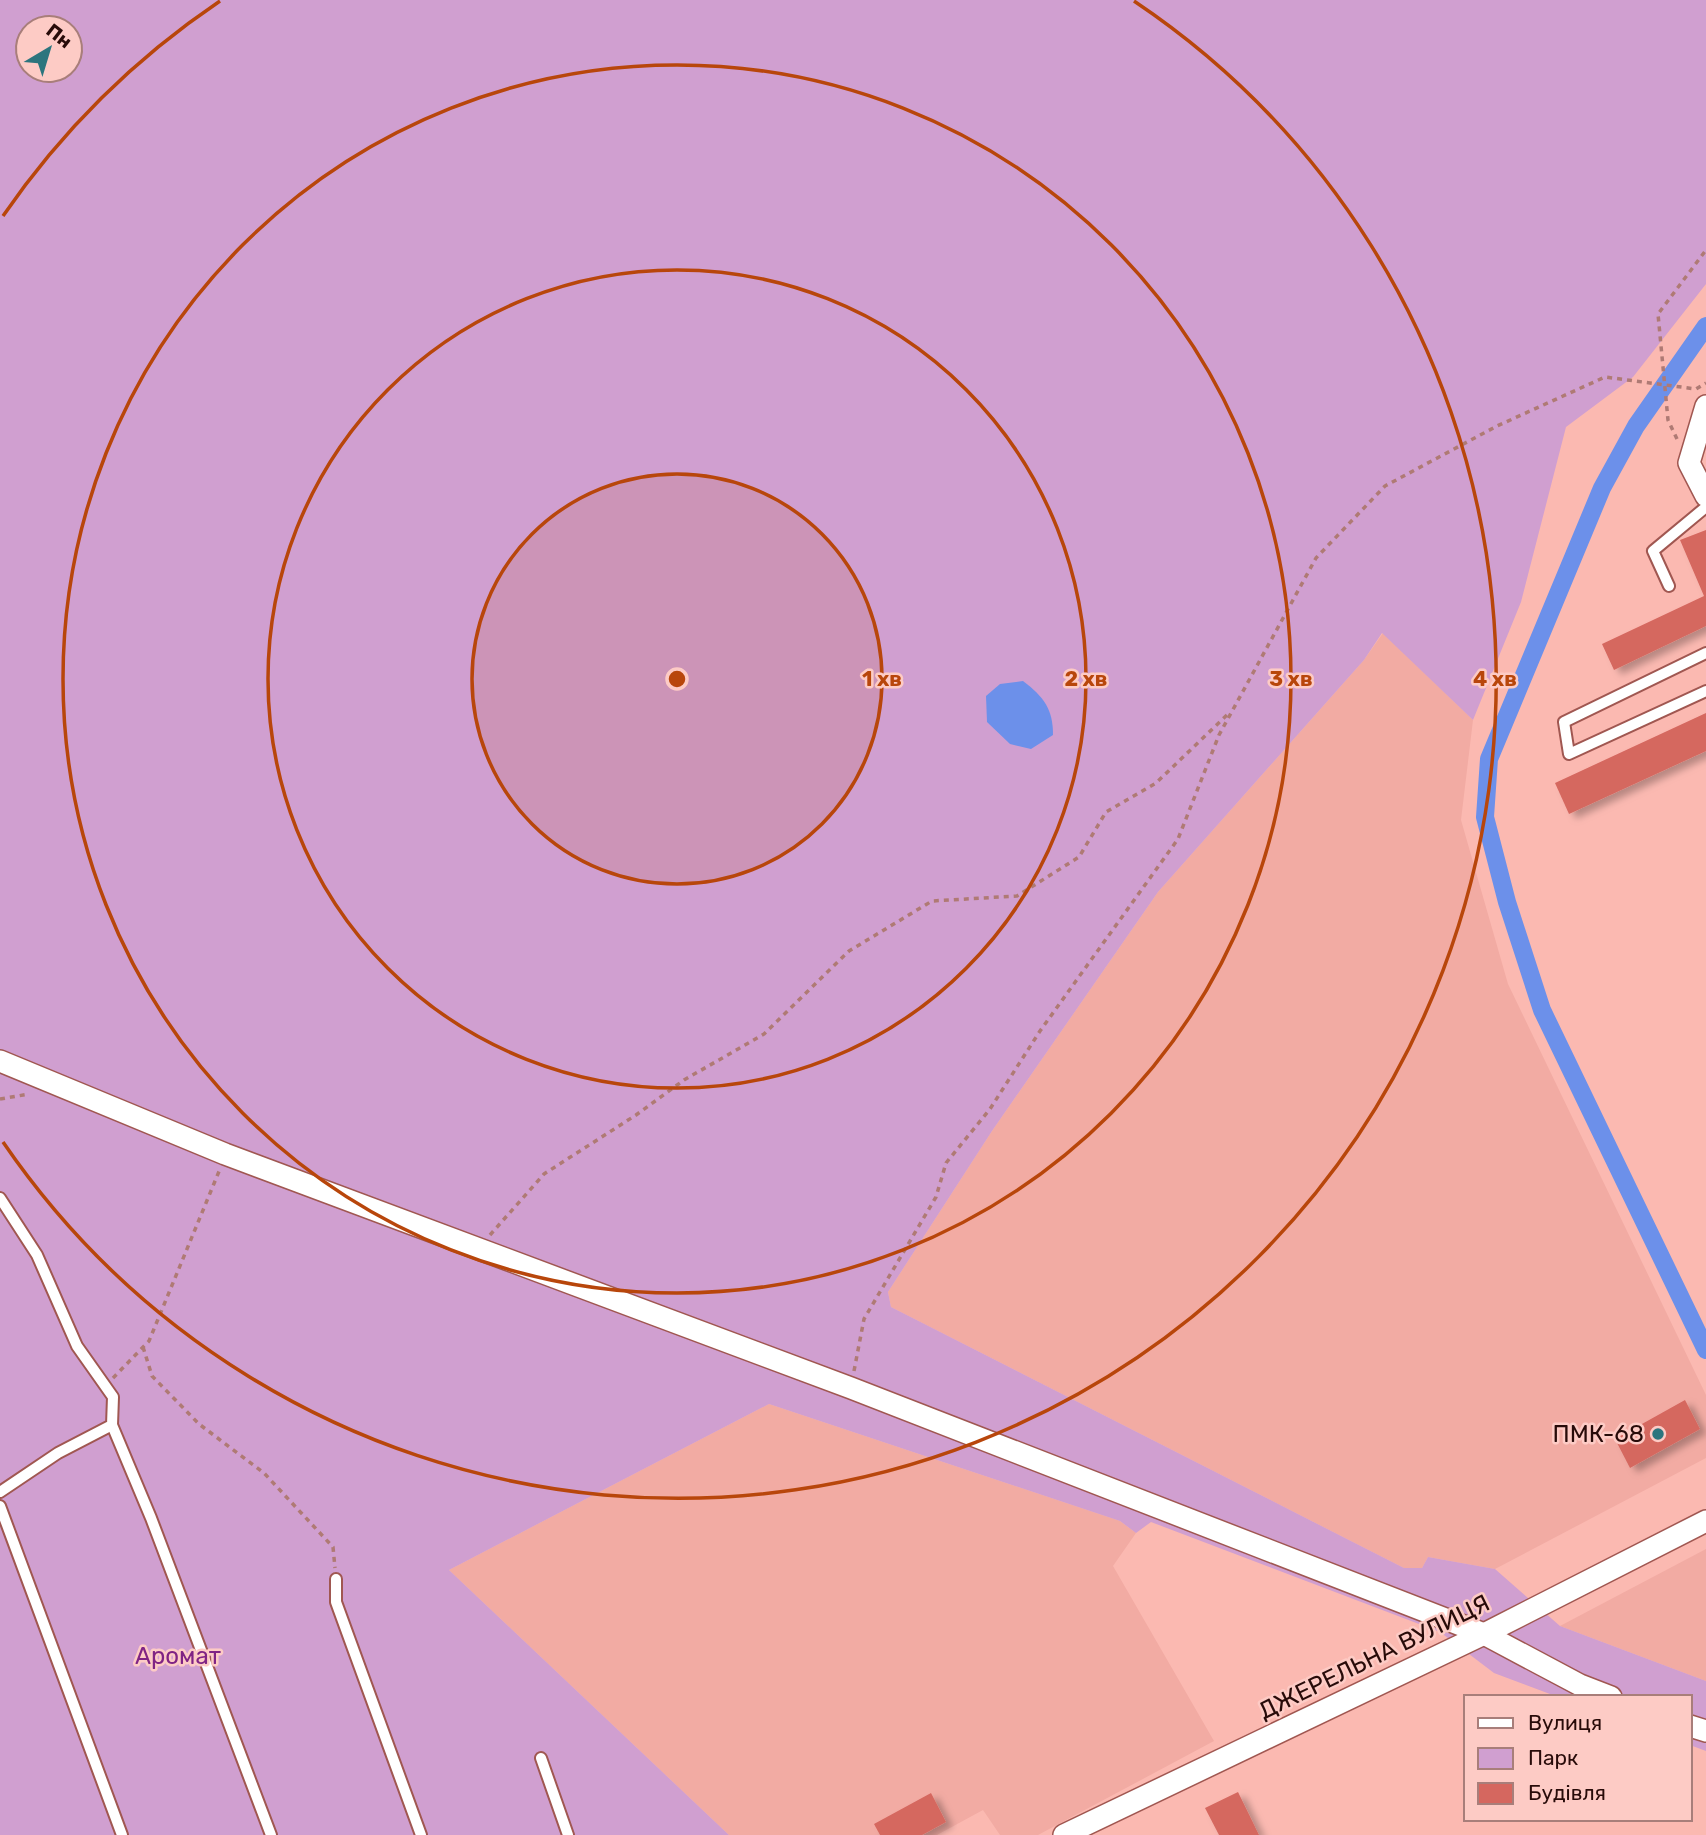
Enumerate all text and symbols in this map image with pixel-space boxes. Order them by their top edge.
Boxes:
north arrow [14,14,84,84]
text: Пн [42,19,77,53]
text: 1 хв [862,666,902,691]
text: 2 хв [1064,666,1108,691]
text: 3 хв [1269,666,1313,691]
text: 4 хв [1473,666,1517,691]
centre of rings [665,667,689,691]
place label: ПМК-68 [1553,1420,1644,1448]
marker: ПМК-68 [1650,1426,1666,1442]
street label: ДЖЕРЕЛЬНА ВУЛИЦЯ [1254,1589,1494,1725]
park label: Аромат [135,1642,221,1670]
legend [1464,1695,1692,1821]
text: Вулиця [1528,1710,1602,1735]
text: Парк [1528,1745,1578,1770]
text: Будівля [1528,1780,1606,1805]

